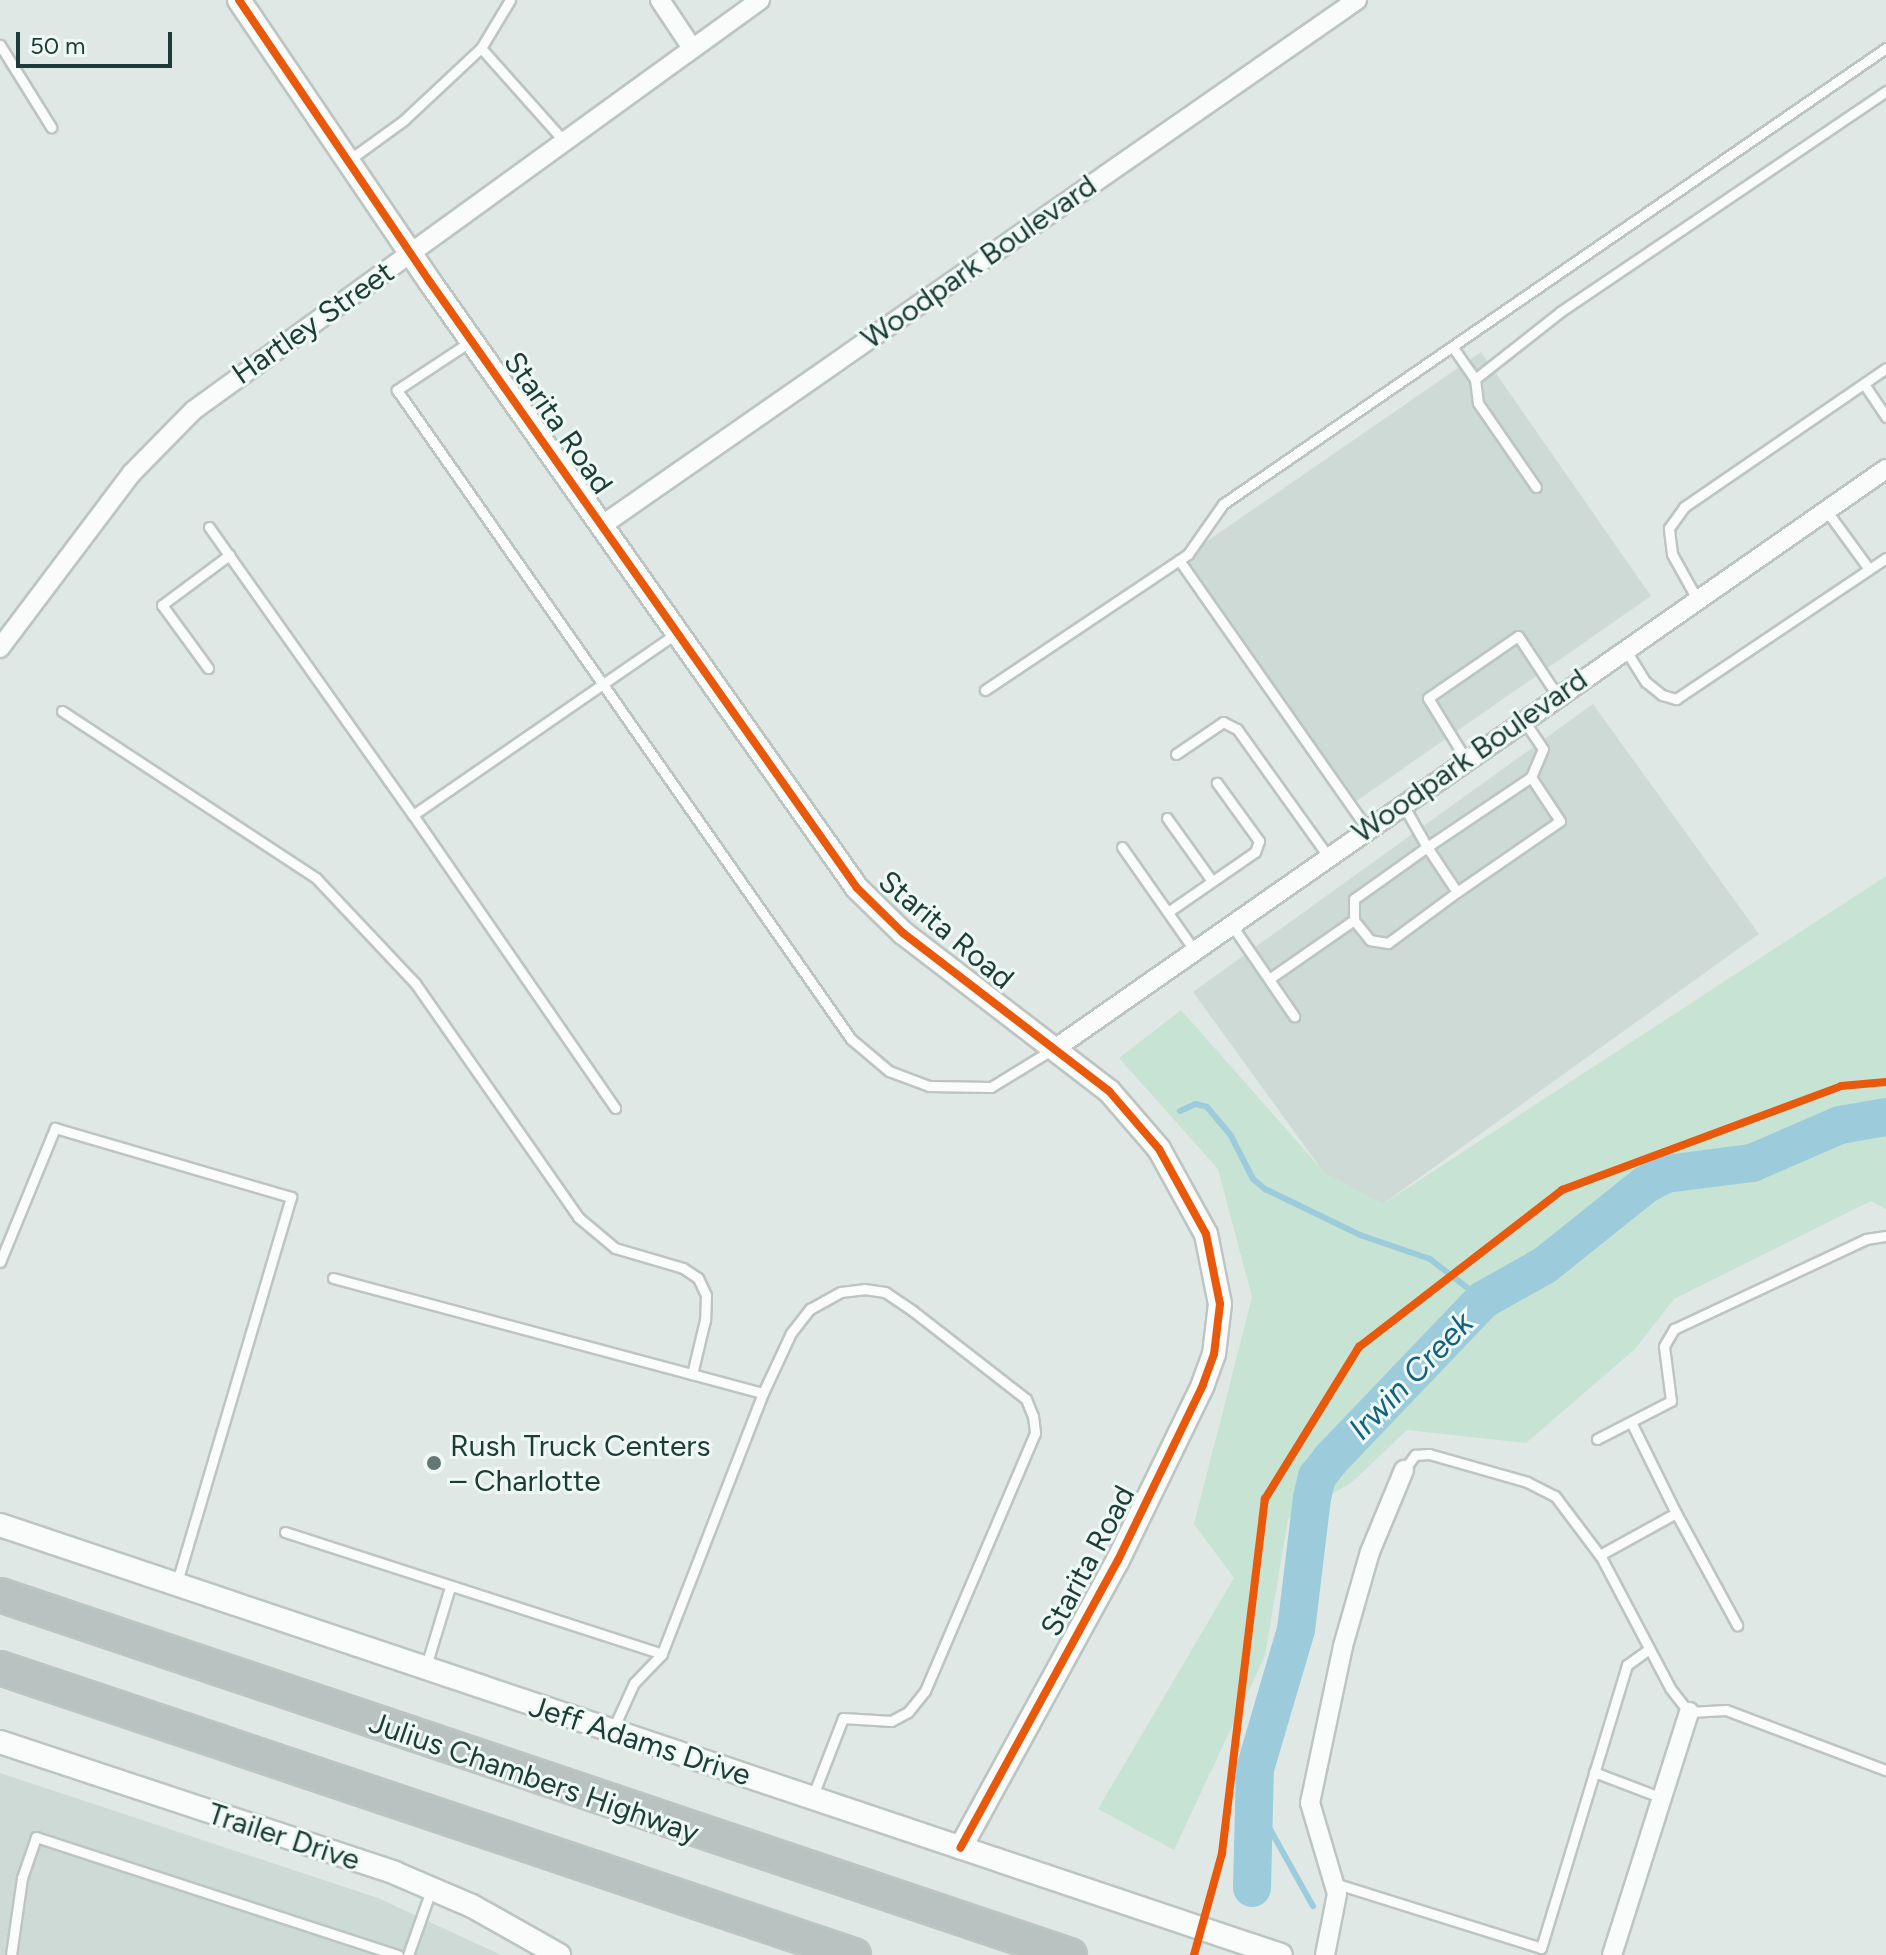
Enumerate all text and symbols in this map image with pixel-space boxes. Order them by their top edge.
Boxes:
scale bar [20,16,176,66]
text: 50 m [30,31,86,60]
street label: Woodpark Boulevard [855,167,1103,357]
street label: Hartley Street [225,254,401,392]
street label: Starita Road [496,345,620,501]
street label: Woodpark Boulevard [1346,661,1594,851]
street label: Starita Road [871,863,1021,997]
water label: Irwin Creek [1341,1304,1481,1448]
place label: Rush Truck Centers – Charlotte [450,1428,710,1498]
marker: Rush Truck Centers – Charlotte [425,1454,443,1472]
street label: Starita Road [1033,1480,1143,1642]
street label: Jeff Adams Drive [525,1688,755,1794]
street label: Julius Chambers Highway [364,1705,704,1851]
street label: Trailer Drive [204,1796,364,1878]

